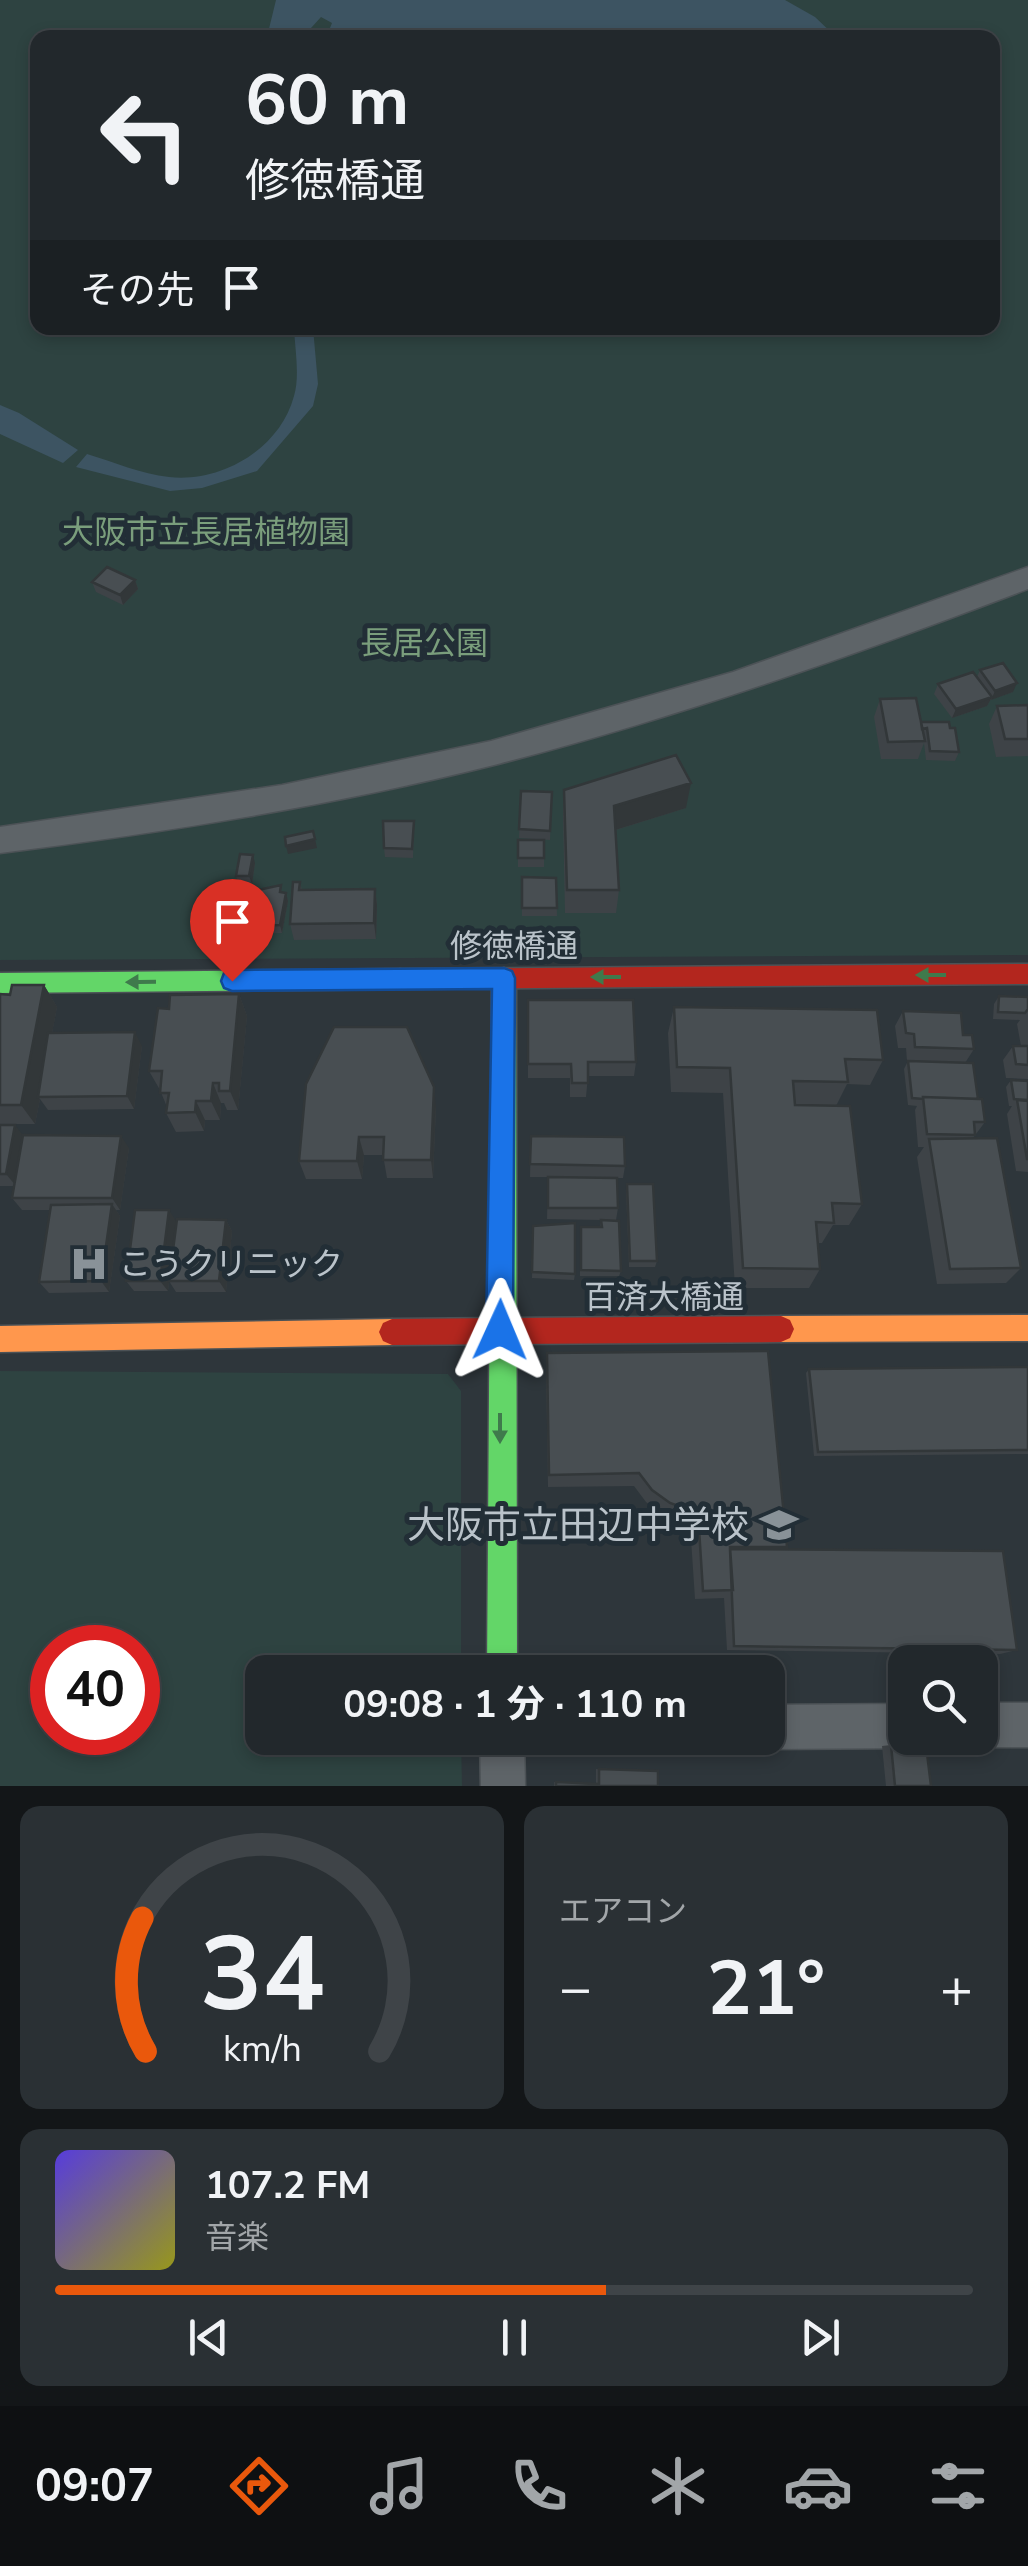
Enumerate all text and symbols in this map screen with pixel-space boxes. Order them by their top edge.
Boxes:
text: 60 m [245,53,409,149]
icon: left [80,70,210,200]
text: 修徳橋通 [245,151,425,212]
icon: arrive [214,260,269,315]
text: その先 [80,265,194,316]
park label: 大阪市立長居植物園 [62,511,350,554]
park label: 長居公園 [360,622,488,665]
pin [190,879,275,982]
icon: arrive [205,894,260,949]
street label: 修徳橋通 [450,925,578,968]
one-way arrow [914,967,946,983]
one-way arrow [589,970,621,986]
one-way arrow [124,974,156,990]
hospital icon: こうクリニック [68,1243,110,1285]
place label: こうクリニック [119,1243,343,1286]
street label: 百済大橋通 [584,1276,744,1319]
position arrow [448,1278,552,1382]
one-way arrow [492,1412,508,1444]
place label: 大阪市立田辺中学校 [407,1500,749,1551]
school or university icon: 大阪市立田辺中学校 [758,1504,800,1546]
speed limit sign: 40 [30,1625,160,1755]
map controls [888,1645,998,1755]
button: search [888,1645,998,1755]
text: 09:08 · 1 分 · 110 m [343,1679,687,1730]
text: エアコン [559,1890,687,1933]
text: 34 [200,1904,324,2046]
text: 21° [707,1938,825,2040]
text: − [559,1951,592,2026]
text: + [940,1951,973,2026]
text: km/h [223,2025,301,2074]
text: 107.2 FM [205,2160,370,2211]
text: 音楽 [205,2216,269,2259]
icon: previous [181,2310,236,2365]
icon: pause [487,2310,542,2365]
icon: next [793,2310,848,2365]
icon: directions [224,2451,294,2521]
icon: music [364,2451,434,2521]
icon: phone [504,2451,574,2521]
icon: climate [643,2451,713,2521]
icon: car [783,2451,853,2521]
icon: filters [923,2451,993,2521]
text: 09:07 [35,2456,154,2517]

